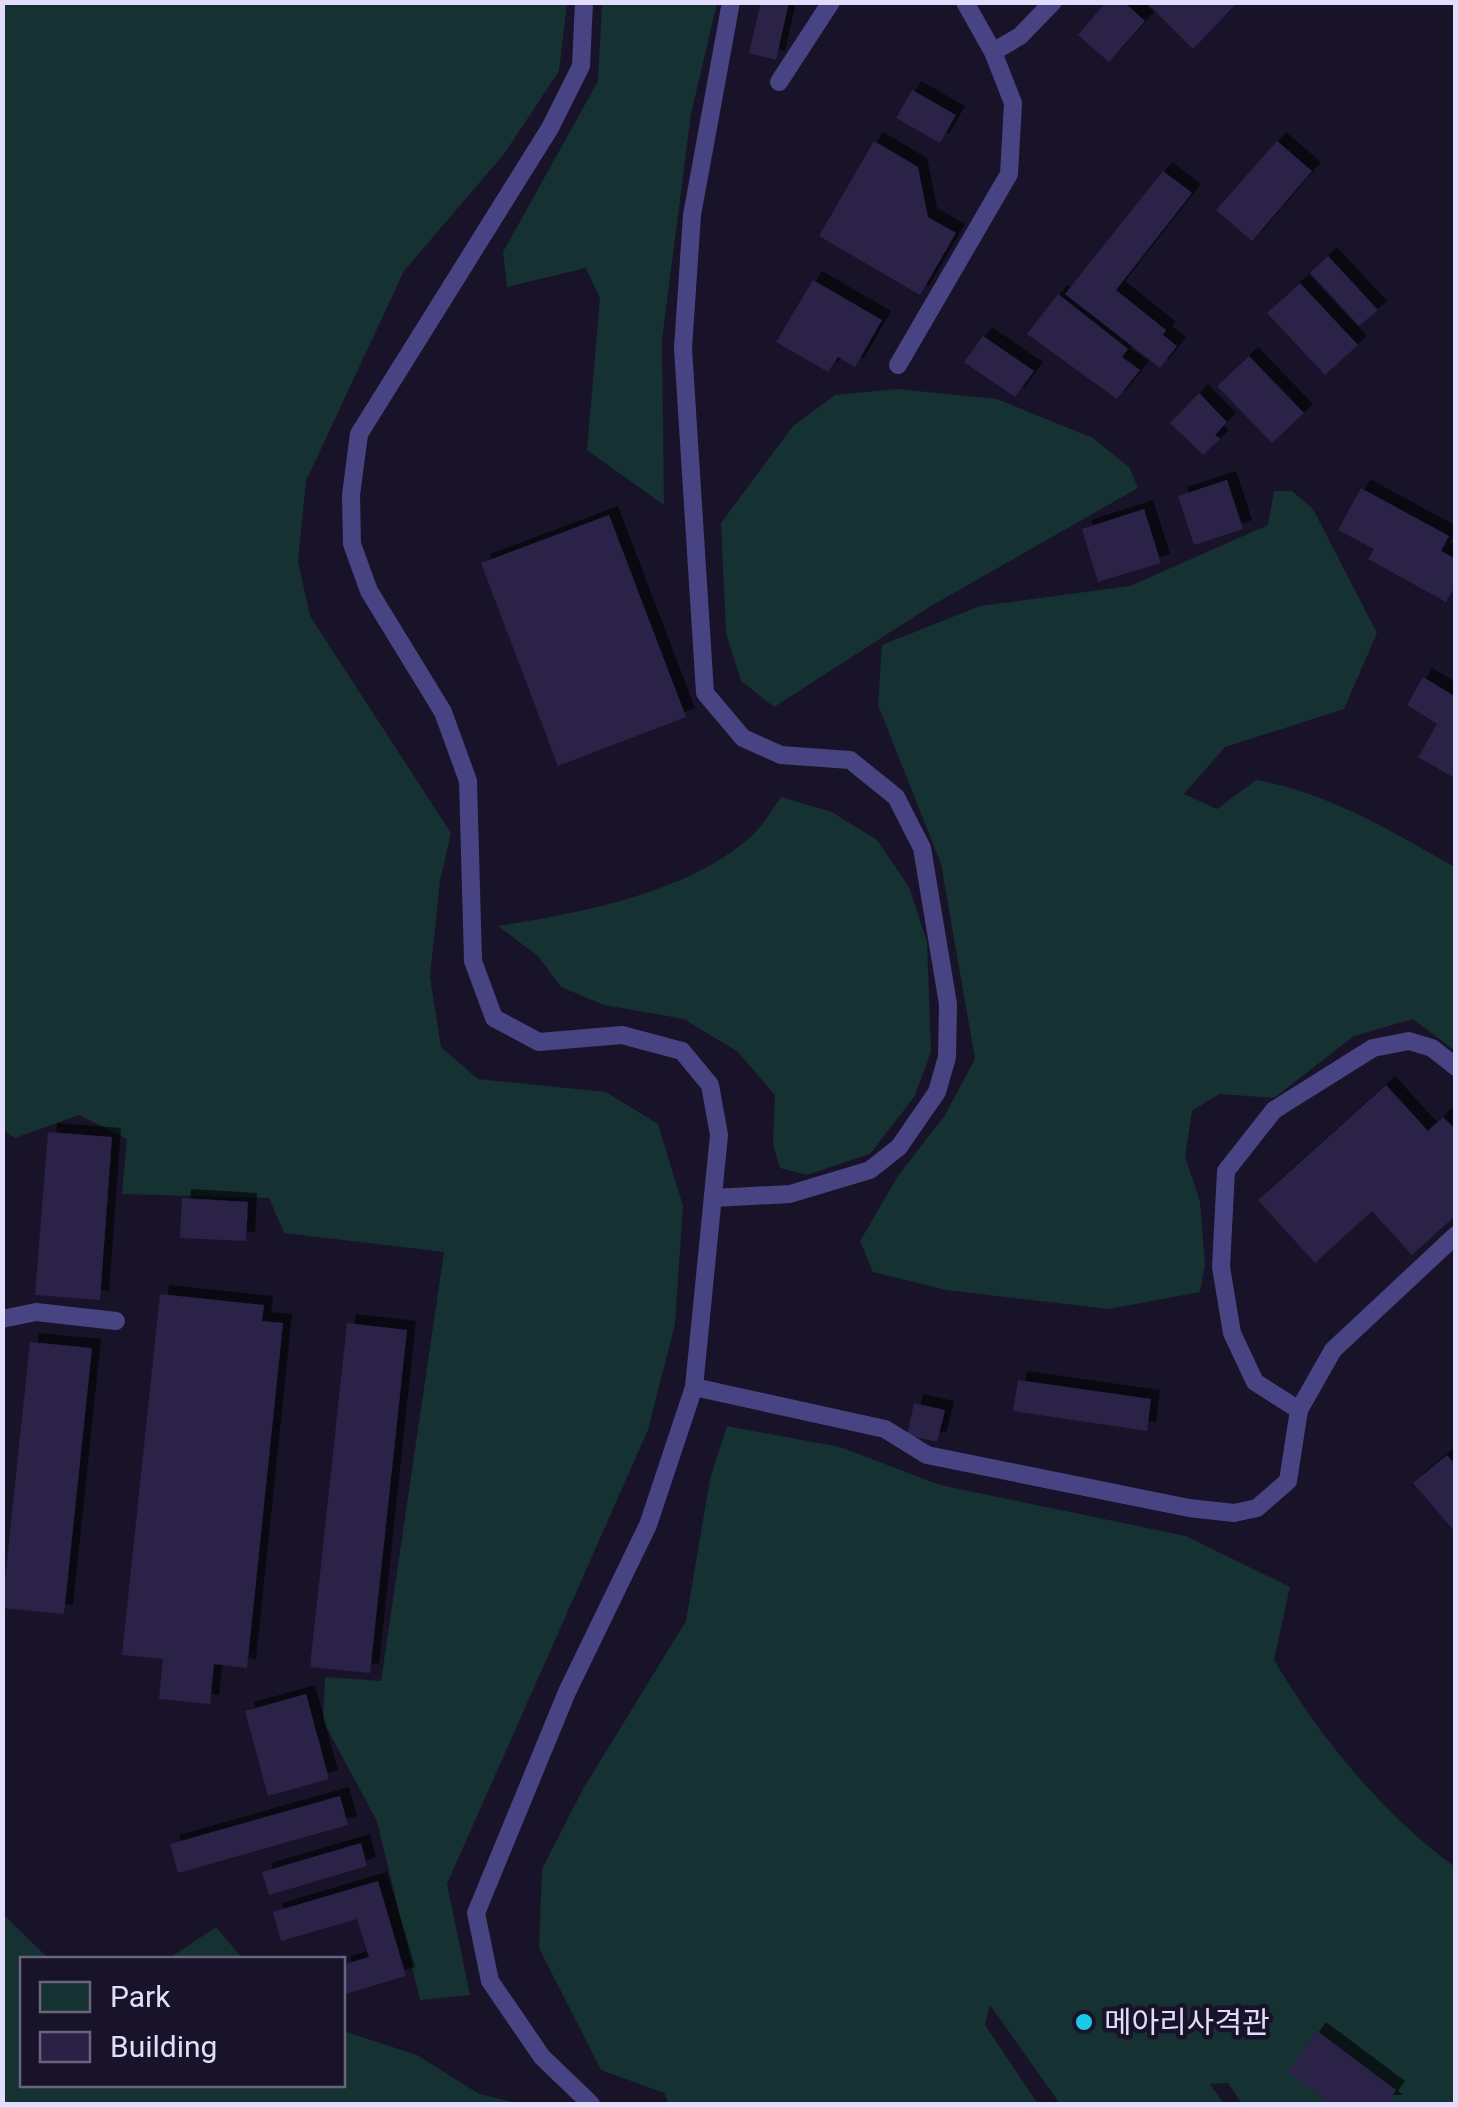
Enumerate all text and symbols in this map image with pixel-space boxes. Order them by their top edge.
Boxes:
legend [20,1957,345,2087]
text: Park [110,1979,171,2014]
place label: 메아리사격관 [1104,2005,1270,2040]
marker: 메아리사격관 [1073,2011,1095,2033]
text: Building [110,2029,217,2064]

